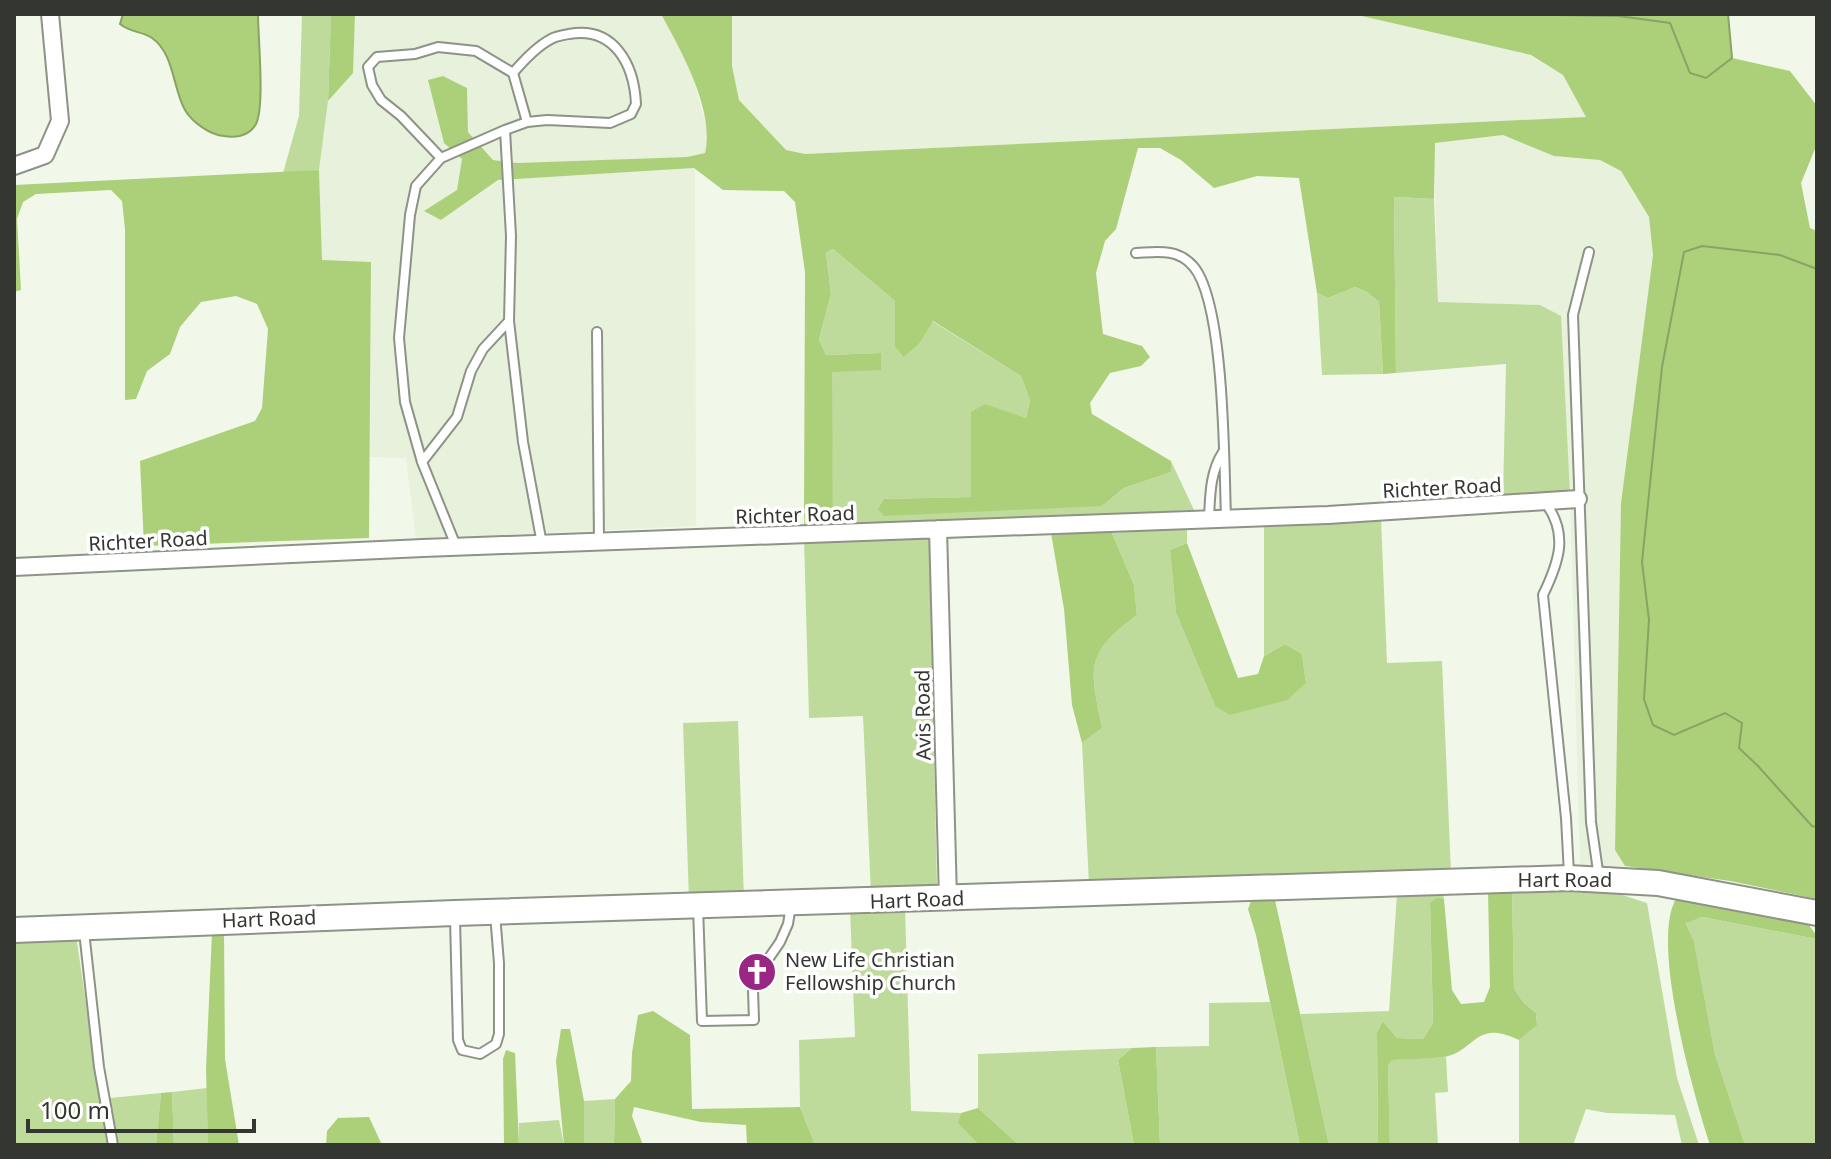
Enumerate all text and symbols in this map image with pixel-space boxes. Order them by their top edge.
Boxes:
street label: Richter Road [1382,471,1502,504]
street label: Richter Road [735,499,855,530]
street label: Richter Road [88,524,208,557]
street label: Avis Road [908,669,937,761]
street label: Hart Road [1518,866,1612,893]
street label: Hart Road [869,884,965,915]
street label: Hart Road [221,903,317,934]
place label: New Life Christian Fellowship Church [785,946,956,996]
church icon: New Life Christian Fellowship Church [736,951,778,993]
scale bar [28,1083,254,1133]
text: 100 m [40,1093,110,1126]

